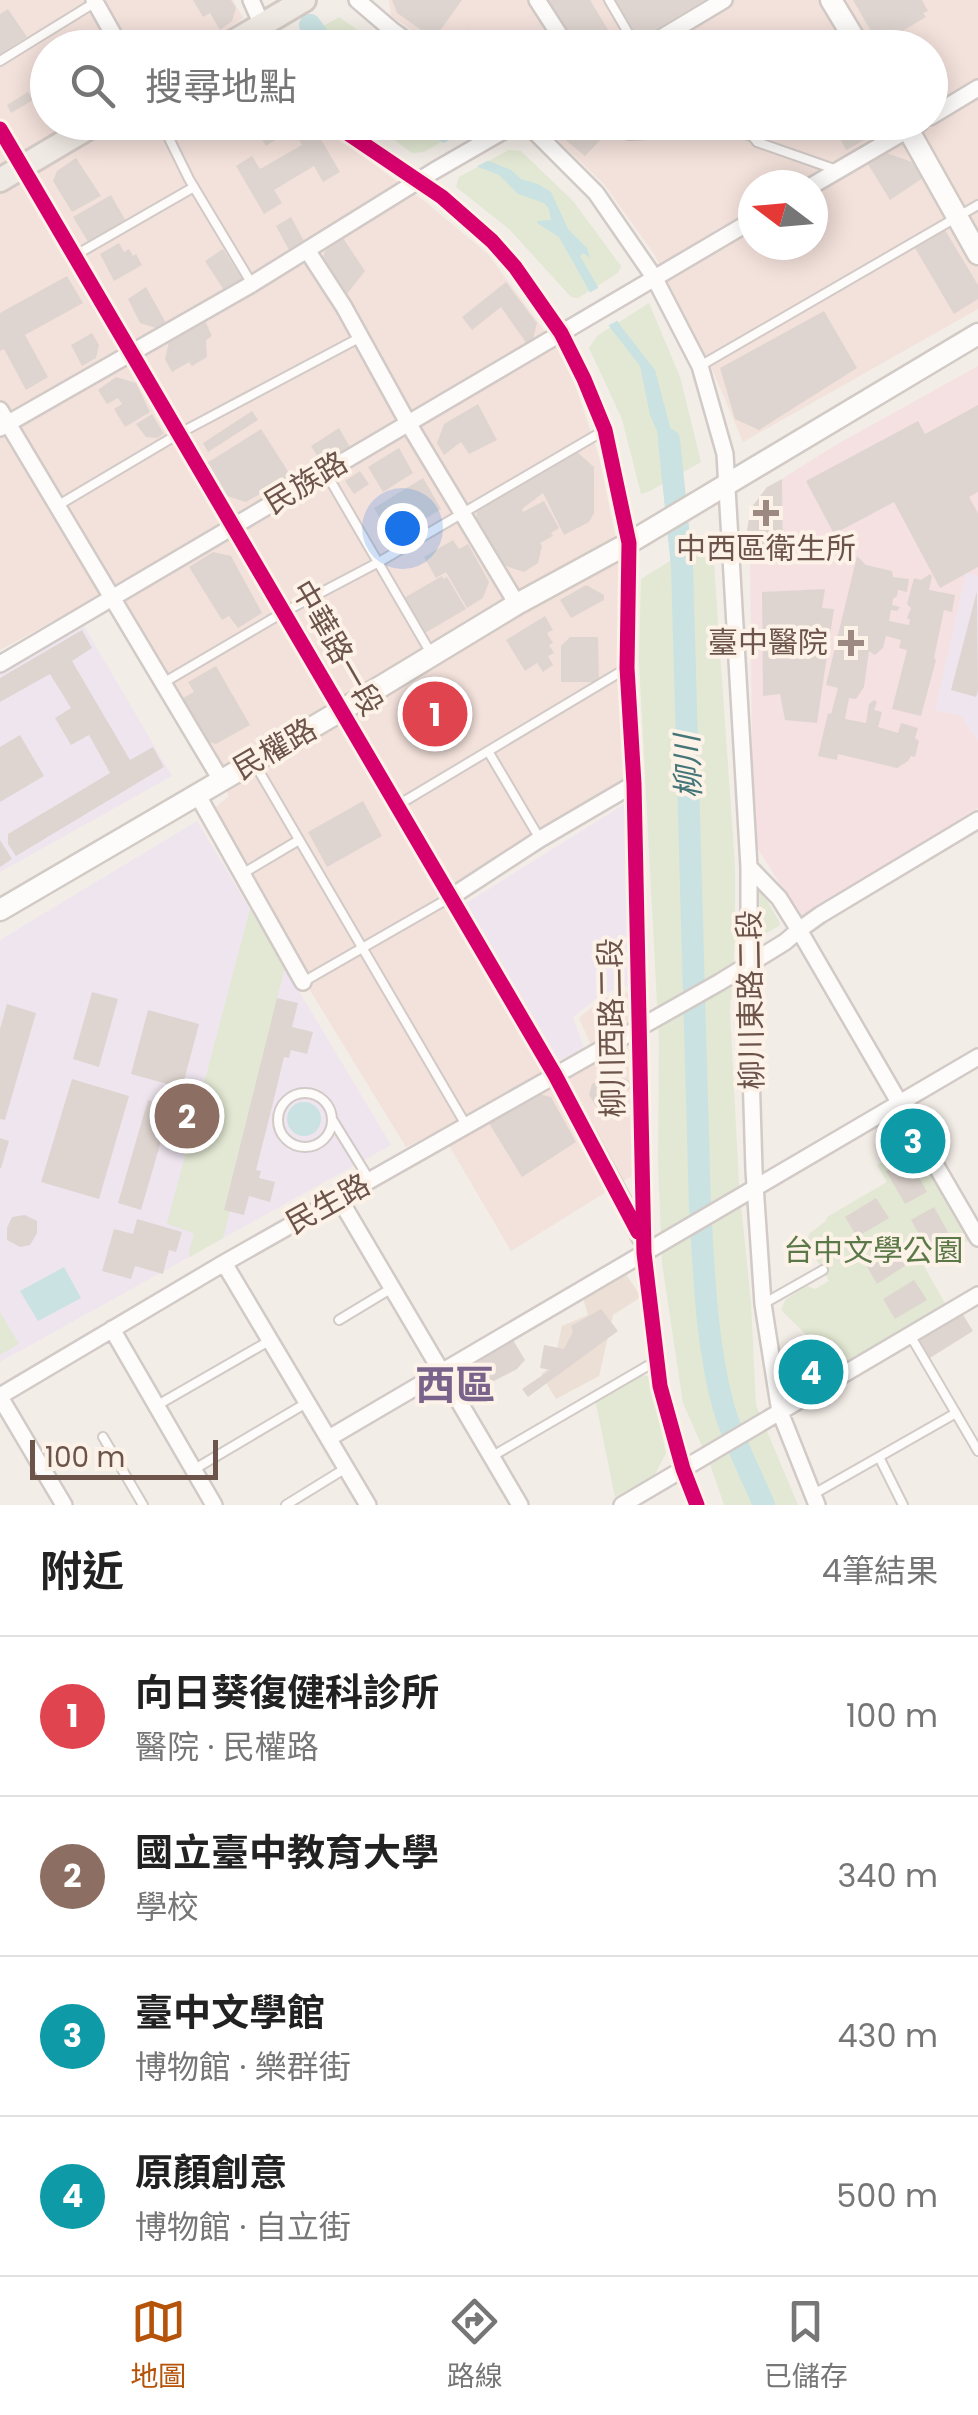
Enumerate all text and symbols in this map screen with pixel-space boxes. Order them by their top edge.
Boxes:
search box [30,30,948,140]
icon: search [65,58,120,113]
text: 搜尋地點 [145,60,297,113]
north arrow [738,170,828,260]
street label: 民族路 [256,441,355,524]
marker: 中西區衛生所 [753,500,779,526]
your location [377,503,428,554]
place label: 中西區衛生所 [676,527,856,570]
street label: 中華路一段 [281,572,394,723]
place label: 臺中醫院 [708,621,828,664]
marker: 臺中醫院 [838,630,864,656]
pin: 1 [402,676,468,752]
street label: 民權路 [225,707,324,790]
water label: 柳川 [664,731,711,800]
street label: 柳川東路二段 [727,910,774,1090]
street label: 柳川西路二段 [588,938,635,1118]
pin: 2 [154,1078,220,1154]
pin: 3 [880,1104,946,1178]
street label: 民生路 [278,1163,378,1244]
park label: 台中文學公園 [783,1229,963,1272]
pin: 4 [778,1334,844,1410]
district label: 西區 [415,1357,495,1413]
scale bar [30,1435,218,1480]
text: 100 m [45,1438,125,1477]
text: 附近 [40,1542,124,1601]
text: 4筆結果 [822,1548,938,1593]
text: 向日葵復健科診所 [135,1666,439,1719]
text: 1 [66,1693,79,1738]
text: 100 m [846,1693,938,1738]
text: 醫院 · 民權路 [135,1724,319,1769]
text: 國立臺中教育大學 [135,1826,439,1879]
text: 2 [63,1853,82,1898]
text: 340 m [837,1853,938,1898]
text: 學校 [135,1884,199,1929]
text: 臺中文學館 [135,1986,325,2039]
text: 3 [63,2013,82,2058]
text: 430 m [837,2013,938,2058]
text: 博物館 · 樂群街 [135,2044,351,2089]
text: 原顏創意 [135,2146,287,2199]
text: 4 [62,2173,83,2218]
text: 500 m [836,2173,938,2218]
text: 博物館 · 自立街 [135,2204,351,2249]
tab: 地圖 [130,2294,186,2398]
tab: 路線 [447,2294,503,2398]
tab: 已儲存 [764,2294,848,2398]

